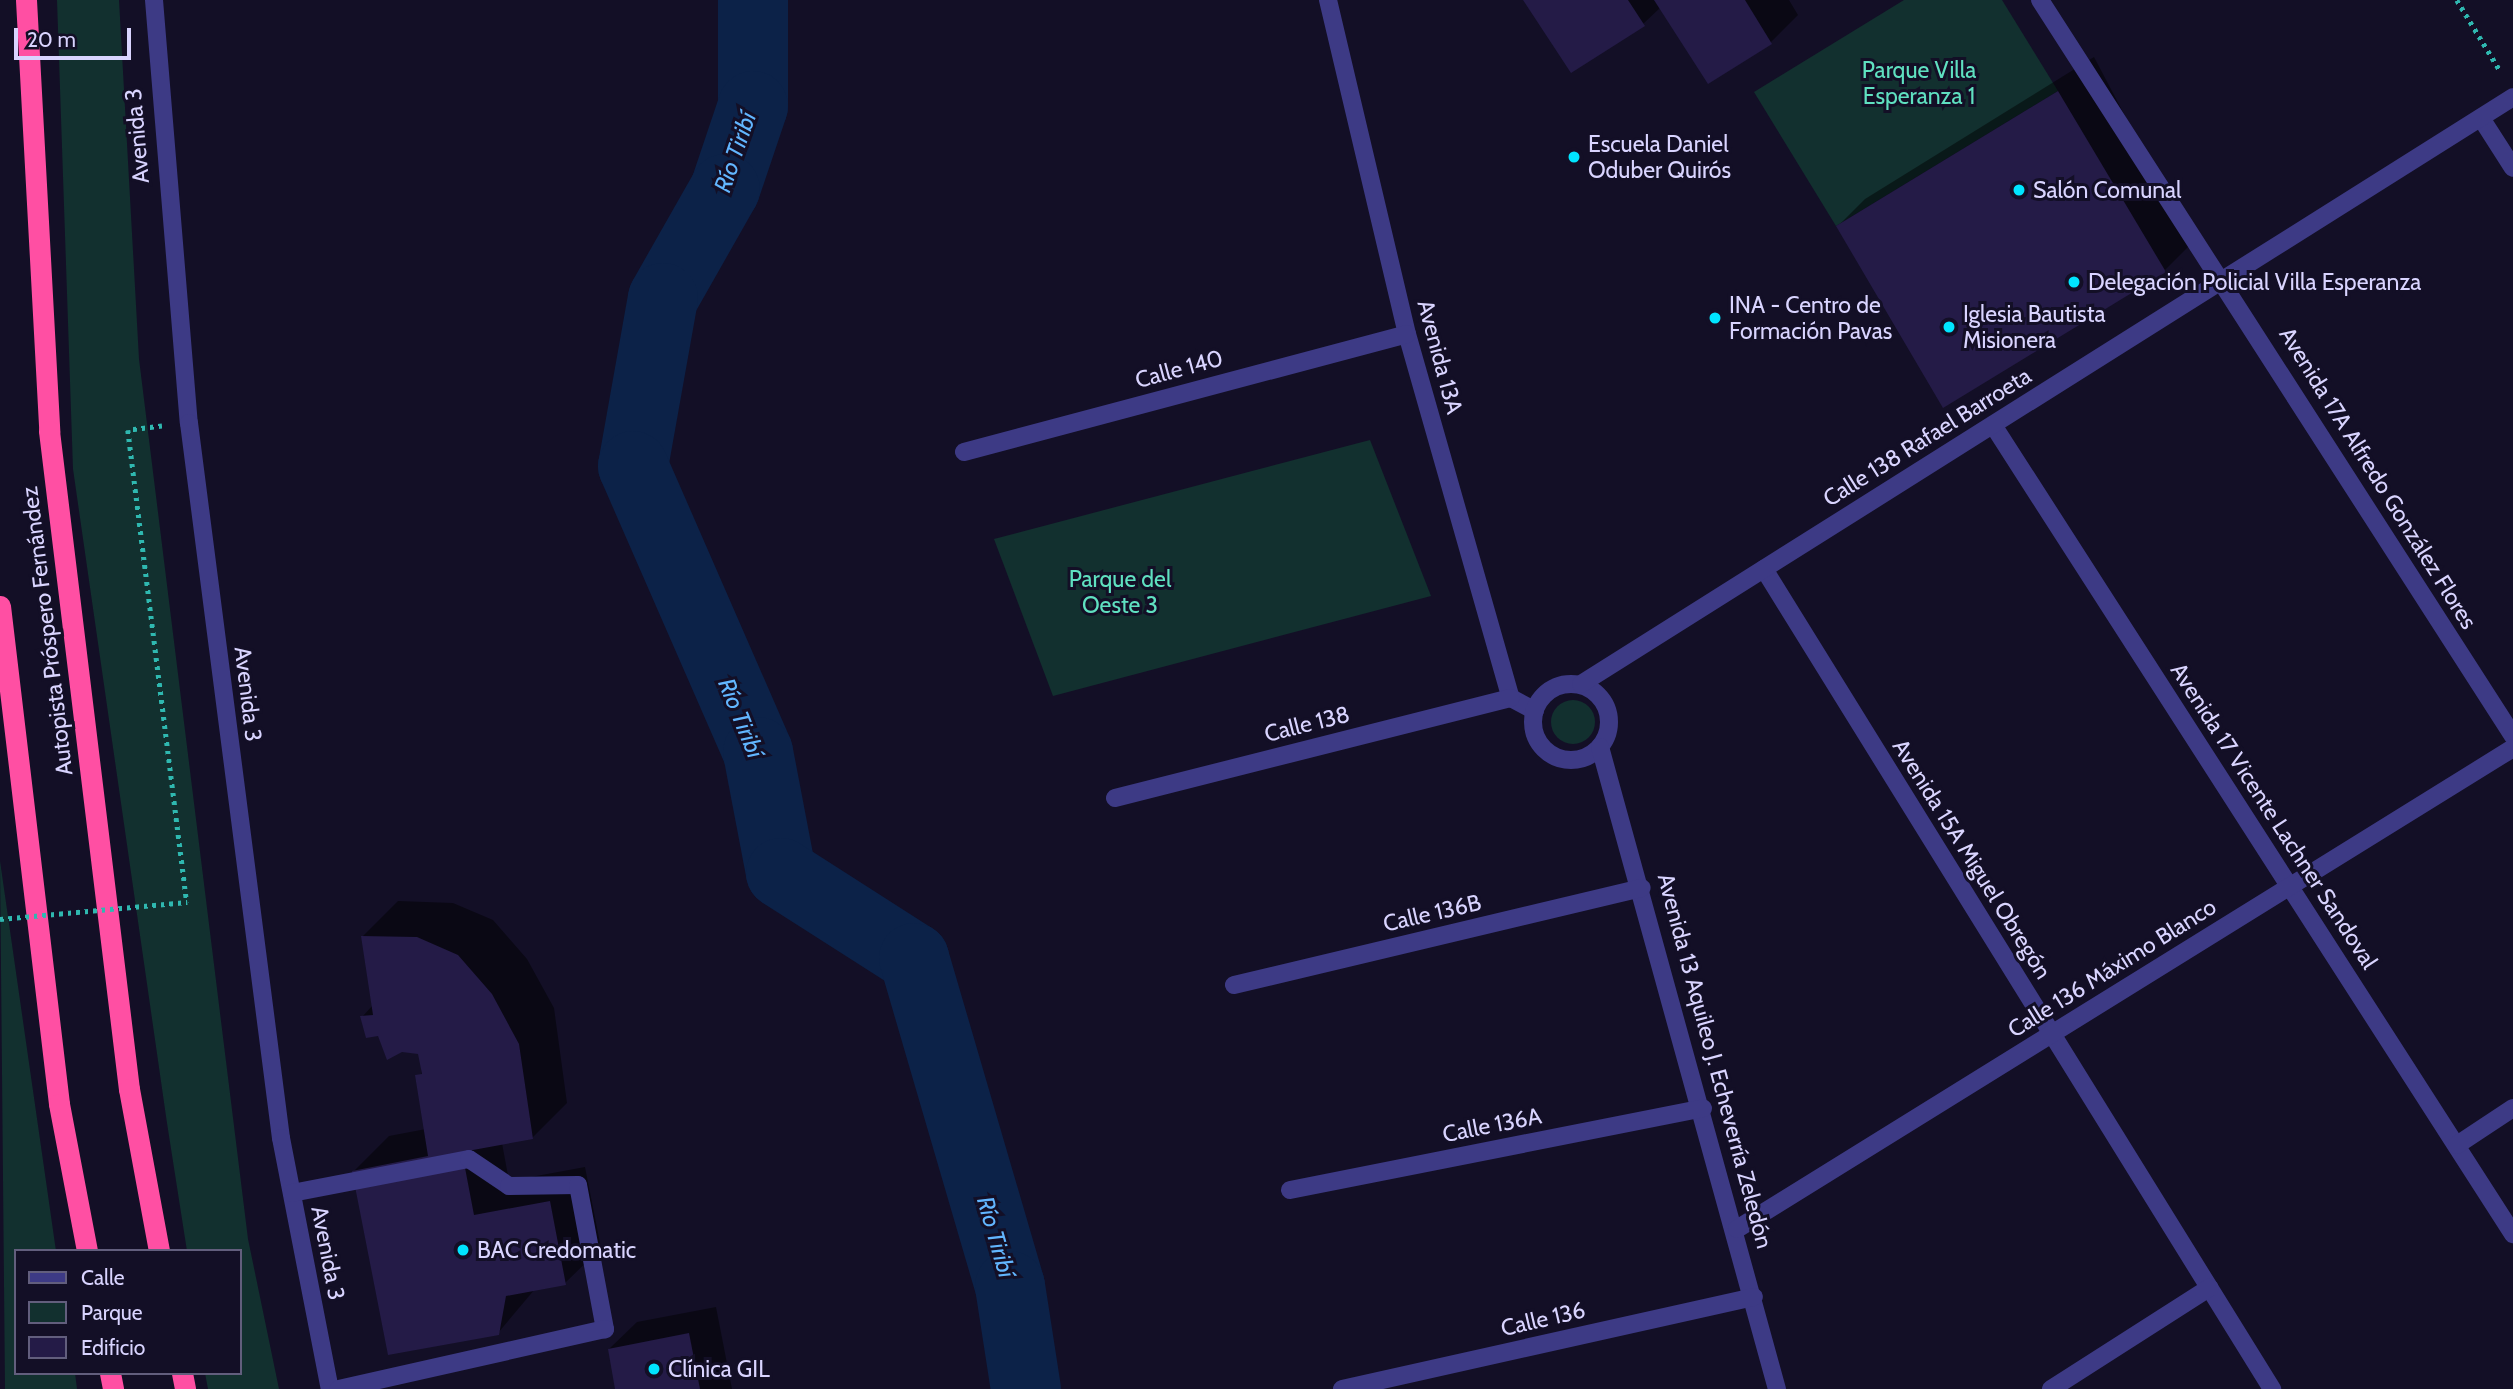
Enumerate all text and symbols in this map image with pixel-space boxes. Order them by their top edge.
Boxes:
scale bar [18,14,135,58]
text: 20 m [27,27,76,52]
park label: Parque Villa Esperanza 1 [1862,56,1976,110]
street label: Avenida 3 [119,87,155,185]
water label: Río Tiribí [708,108,762,196]
place label: Escuela Daniel Oduber Quirós [1588,130,1731,184]
marker: Escuela Daniel Oduber Quirós [1566,149,1582,165]
place label: Salón Comunal [2033,176,2182,204]
marker: Salón Comunal [2011,182,2027,198]
place label: Delegación Policial Villa Esperanza [2088,268,2421,296]
marker: Delegación Policial Villa Esperanza [2066,274,2082,290]
place label: INA - Centro de Formación Pavas [1729,291,1892,345]
street label: Avenida 13A [1412,297,1468,417]
place label: Iglesia Bautista Misionera [1963,300,2105,354]
marker: INA - Centro de Formación Pavas [1707,310,1723,326]
marker: Iglesia Bautista Misionera [1941,319,1957,335]
street label: Avenida 17A Alfredo González Flores [2273,322,2483,634]
street label: Calle 140 [1132,344,1226,394]
street label: Calle 138 Rafael Barroeta [1818,362,2036,512]
street label: Autopista Próspero Fernández [16,485,78,777]
park label: Parque del Oeste 3 [1069,565,1171,619]
street label: Avenida 3 [228,645,268,743]
street label: Avenida 17 Vicente Lachner Sandoval [2165,658,2383,974]
water label: Río Tiribí [712,674,770,762]
street label: Calle 138 [1262,700,1352,748]
street label: Avenida 15A Miguel Obregón [1887,734,2057,984]
street label: Avenida 13 Aquileo J. Echeverría Zeledón [1652,871,1778,1251]
street label: Calle 136B [1380,888,1484,938]
street label: Calle 136 Máximo Blanco [2003,893,2221,1043]
street label: Calle 136A [1440,1102,1544,1148]
water label: Río Tiribí [971,1193,1021,1281]
street label: Avenida 3 [305,1204,351,1302]
place label: BAC Credomatic [477,1236,636,1264]
marker: BAC Credomatic [455,1242,471,1258]
legend [14,1249,242,1375]
text: Calle [81,1265,125,1290]
street label: Calle 136 [1498,1296,1588,1342]
text: Parque [81,1300,143,1325]
text: Edificio [81,1335,145,1360]
place label: Clínica GIL [668,1355,770,1383]
marker: Clínica GIL [646,1361,662,1377]

